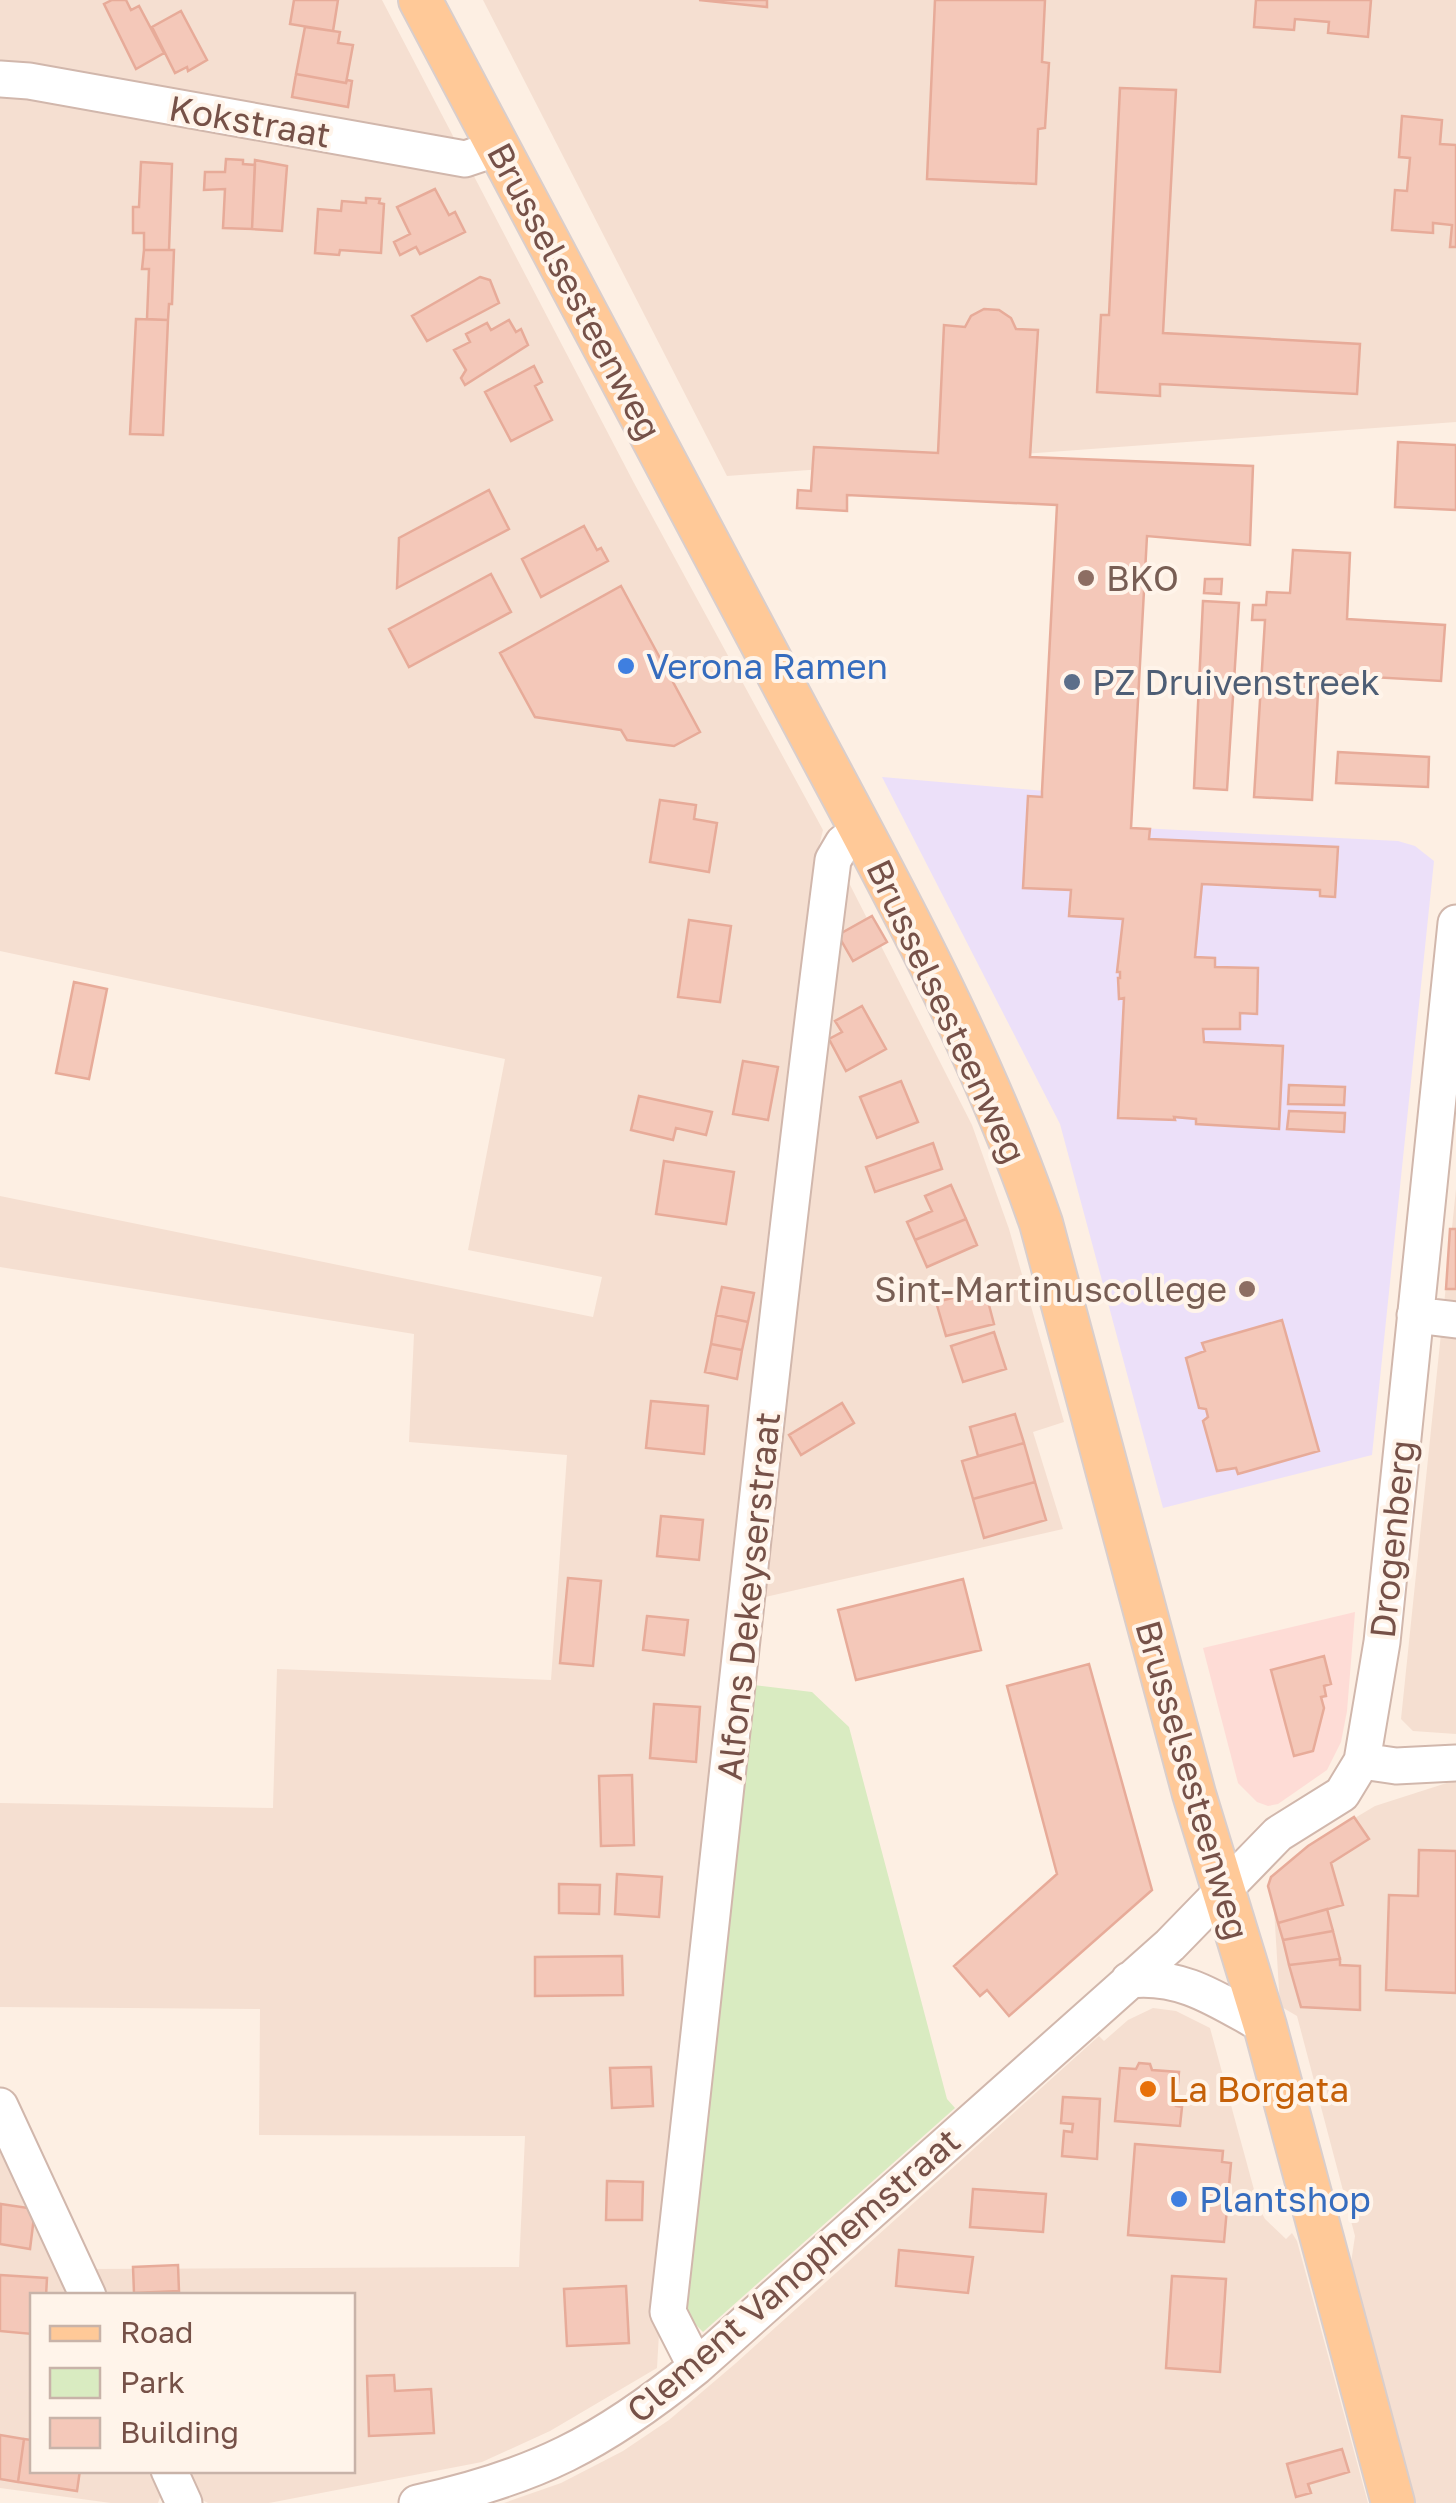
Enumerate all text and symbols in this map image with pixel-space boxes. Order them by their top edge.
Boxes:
street label: Kokstraat [166,86,334,156]
street label: Brusselsesteenweg [479,136,671,446]
place label: BKO [1106,557,1179,599]
marker: BKO [1075,567,1097,589]
place label: Verona Ramen [646,645,888,687]
marker: Verona Ramen [615,655,637,677]
place label: PZ Druivenstreek [1092,661,1380,703]
marker: PZ Druivenstreek [1061,671,1083,693]
street label: Brusselsesteenweg [858,853,1036,1169]
place label: Sint-Martinuscollege [874,1268,1227,1310]
marker: Sint-Martinuscollege [1236,1278,1258,1300]
street label: Alfons Dekeyserstraat [708,1410,788,1782]
street label: Drogenberg [1361,1438,1423,1640]
street label: Brusselsesteenweg [1127,1616,1259,1944]
place label: La Borgata [1168,2068,1349,2110]
marker: La Borgata [1137,2078,1159,2100]
street label: Clement Vanophemstraat [618,2119,968,2431]
place label: Plantshop [1199,2178,1371,2220]
marker: Plantshop [1168,2188,1190,2210]
legend [30,2293,355,2473]
text: Road [120,2314,194,2350]
text: Park [120,2364,185,2400]
text: Building [120,2414,239,2450]

